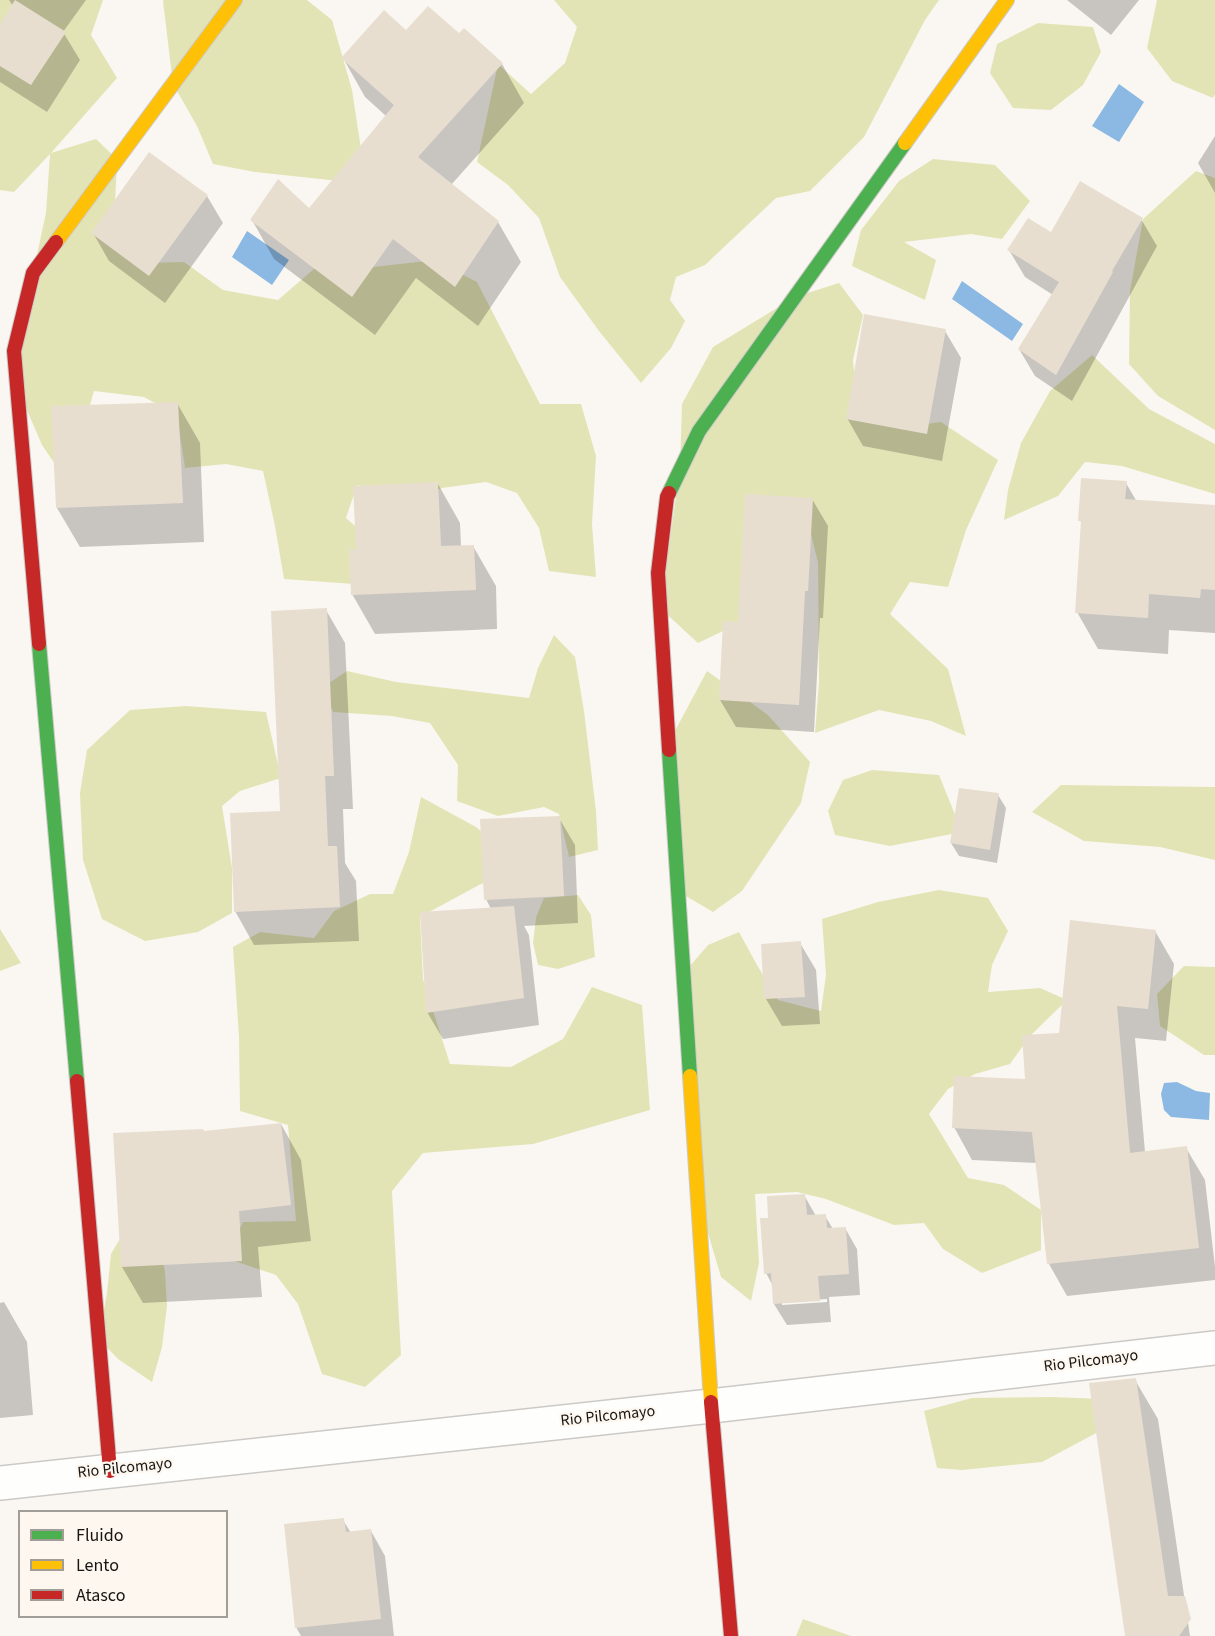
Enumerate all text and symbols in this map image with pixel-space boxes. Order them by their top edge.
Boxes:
street label: Rio Pilcomayo [1043,1347,1139,1377]
street label: Rio Pilcomayo [560,1402,656,1432]
street label: Rio Pilcomayo [77,1454,173,1484]
legend [18,1510,228,1618]
text: Fluido [76,1523,123,1548]
text: Lento [76,1553,119,1578]
text: Atasco [76,1583,125,1608]

